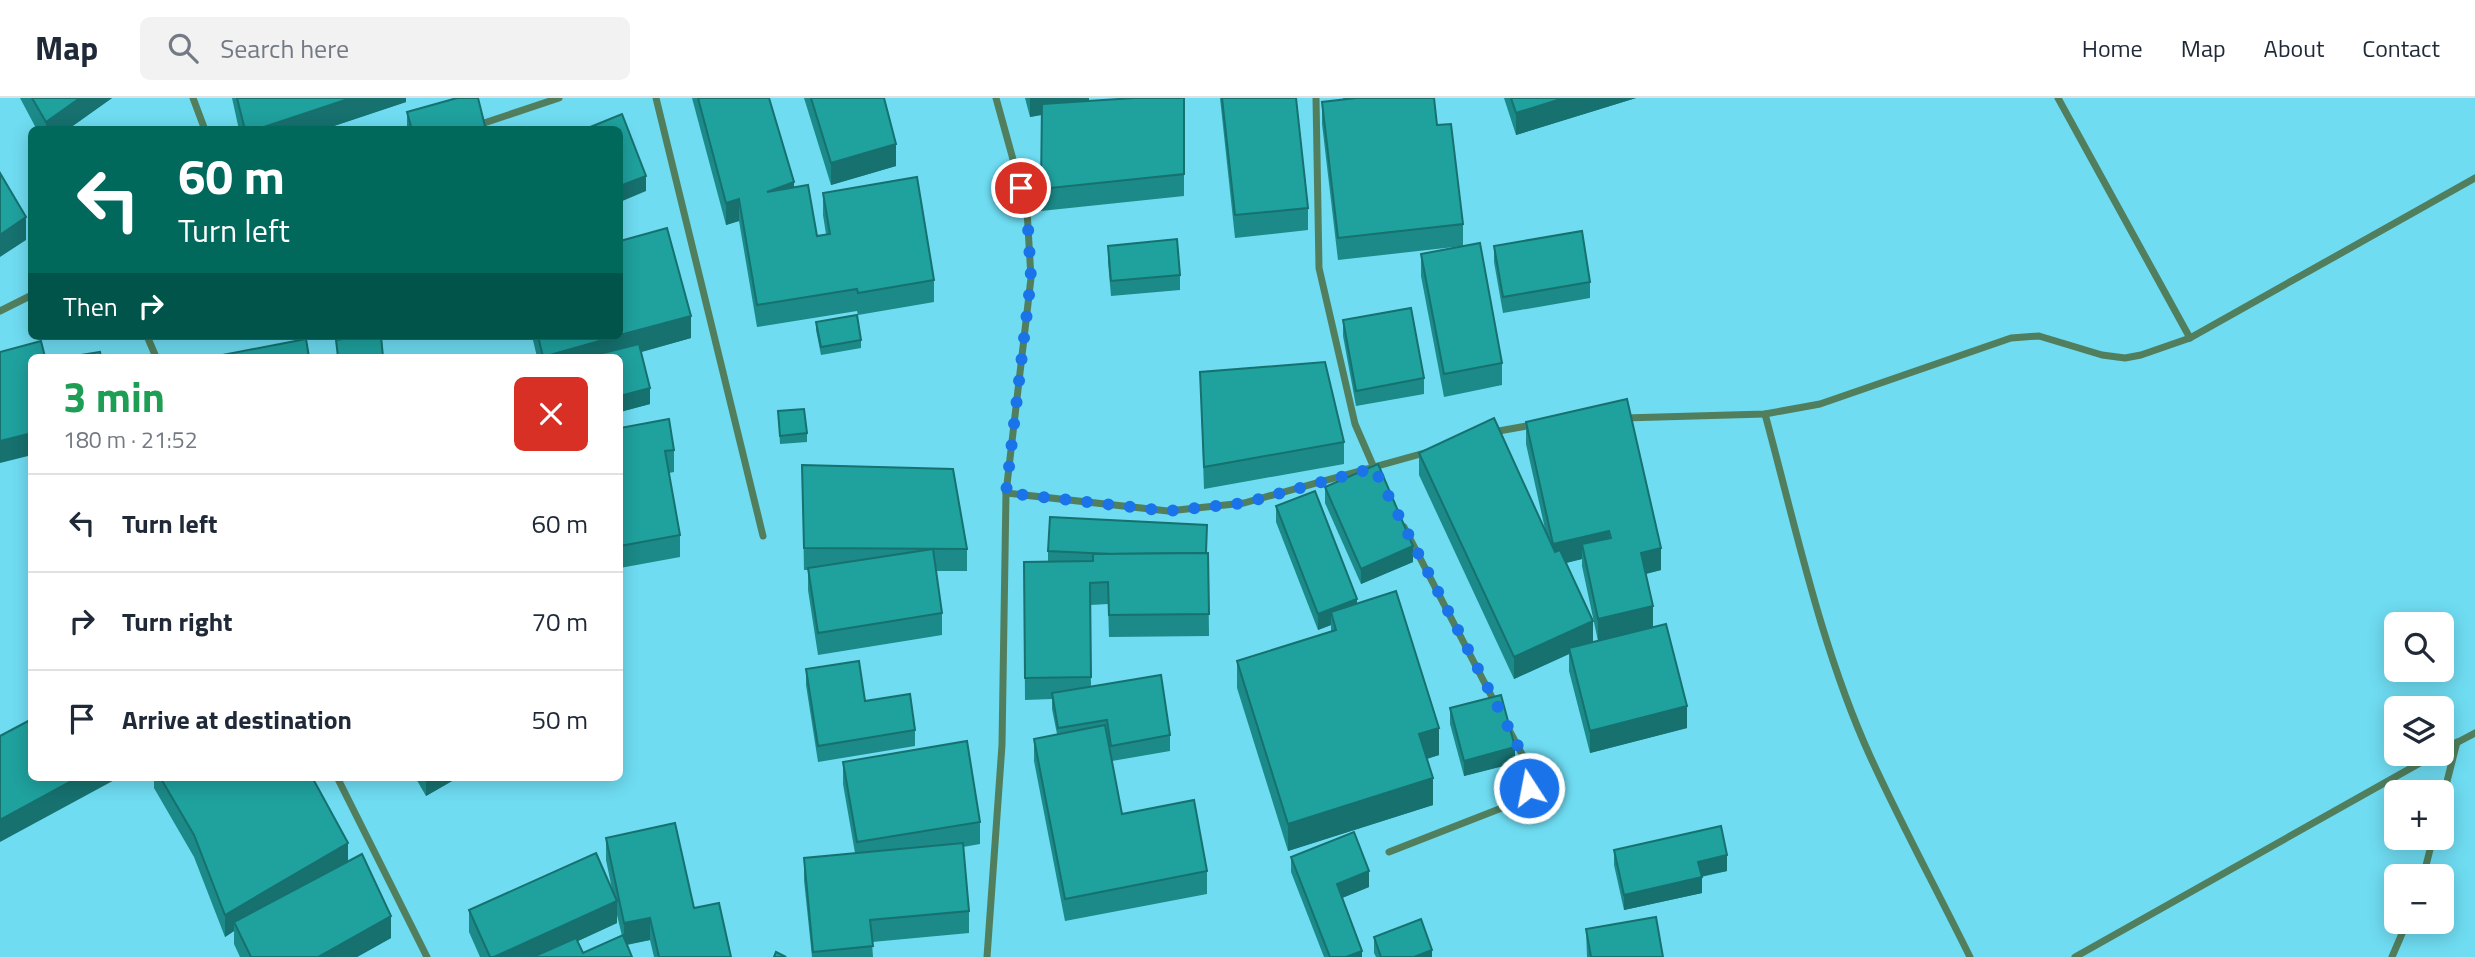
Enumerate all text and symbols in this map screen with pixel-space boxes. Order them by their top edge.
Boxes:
search box [140,17,630,80]
text: Map [35,23,98,73]
icon: search [164,29,202,67]
text: Search here [220,29,349,68]
text: Home [2082,30,2143,66]
text: Map [2181,30,2226,66]
text: About [2264,30,2324,66]
text: Contact [2362,30,2440,66]
text: 60 m [178,138,285,213]
icon: left [63,154,154,245]
pin [991,158,1051,218]
icon: arrive [1002,169,1040,207]
text: Turn left [178,206,290,254]
text: Then [63,287,118,326]
icon: right [132,287,170,325]
text: 3 min [63,364,165,428]
button: close [514,377,588,451]
text: 180 m · 21:52 [63,422,198,457]
icon: left [63,504,101,542]
text: Turn left [122,504,217,543]
text: 60 m [531,504,588,543]
icon: right [63,602,101,640]
text: Turn right [122,602,233,641]
text: 70 m [531,602,588,641]
map controls [2384,612,2454,934]
button: search [2384,612,2454,682]
button: layers [2384,696,2454,766]
icon: arrive [63,700,101,738]
text: Arrive at destination [122,700,352,739]
text: 50 m [531,700,588,739]
position arrow [1492,751,1566,825]
button: + [2384,780,2454,850]
button: − [2384,864,2454,934]

